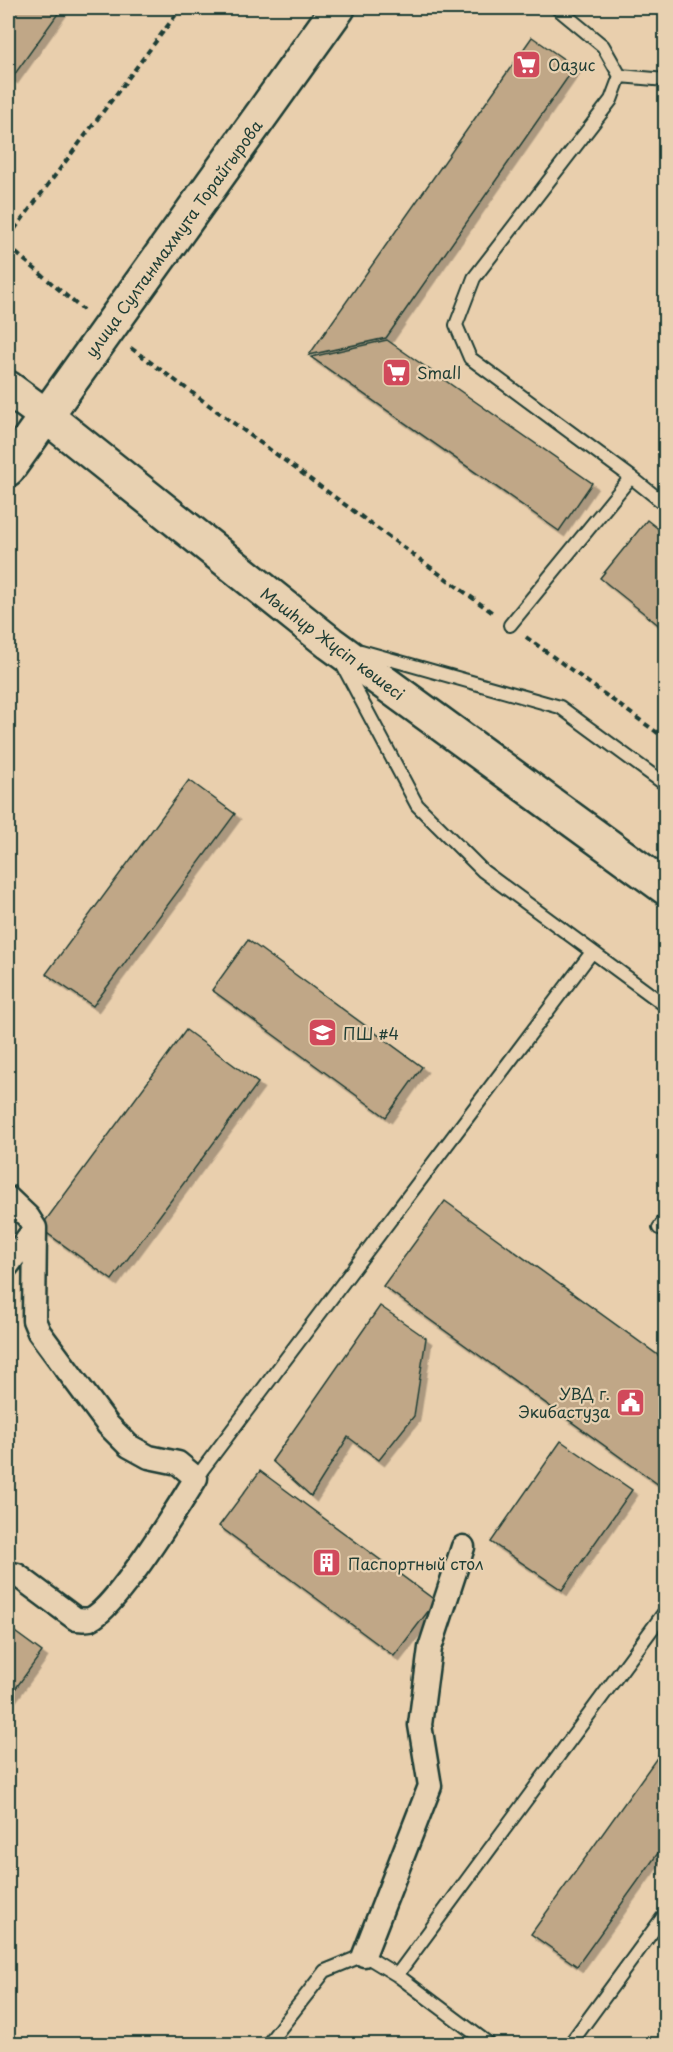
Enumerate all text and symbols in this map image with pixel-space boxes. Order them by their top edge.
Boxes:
supermarket icon: Оазис [511,48,543,80]
place label: Оазис [548,52,595,76]
street label: улица Султанмахмута Торайгырова [79,114,267,362]
supermarket icon: Small [380,356,412,388]
place label: Small [417,360,461,384]
street label: Мәшһүр Жүсіп көшесі [256,581,410,705]
school or university icon: ПШ #4 [306,1017,338,1049]
place label: ПШ #4 [343,1021,399,1045]
place label: УВД г. Экибастуза [518,1381,610,1423]
public building icon: УВД г. Экибастуза [615,1386,647,1418]
building icon: Паспортный стол [311,1547,343,1579]
place label: Паспортный стол [348,1551,483,1575]

